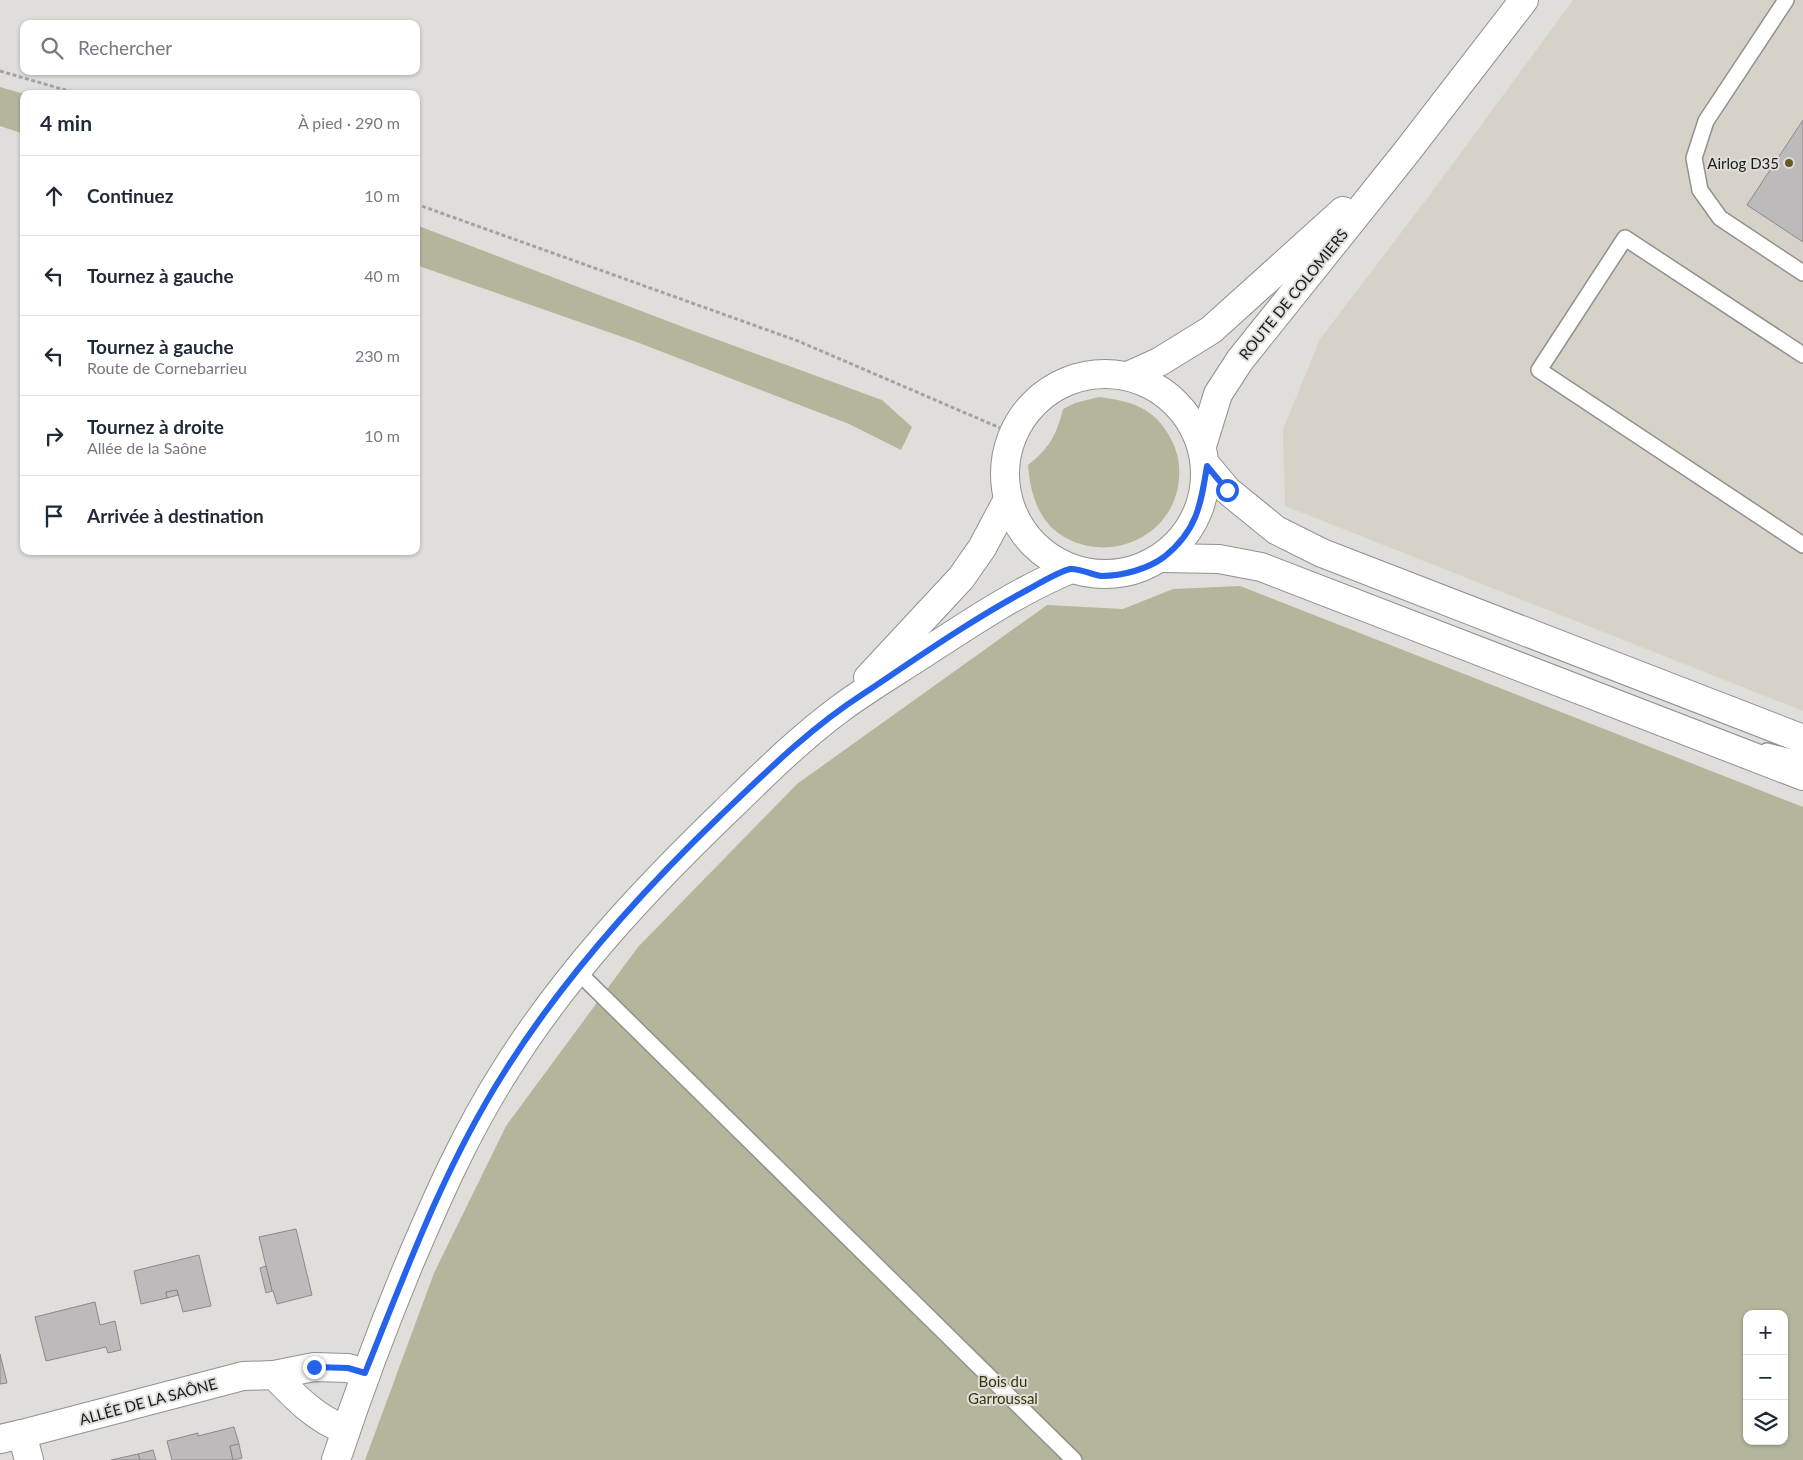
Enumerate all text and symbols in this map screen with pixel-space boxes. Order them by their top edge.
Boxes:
search box [20,20,420,75]
icon: search [38,34,66,62]
text: Rechercher [78,36,172,59]
text: 4 min [40,110,92,135]
text: À pied · 290 m [298,113,400,132]
place label: Airlog D35 [1707,154,1779,172]
marker: Airlog D35 [1783,157,1795,169]
icon: ahead [40,182,68,210]
text: Continuez [87,184,173,207]
text: 10 m [364,186,400,205]
street label: ROUTE DE COLOMIERS [1235,225,1351,363]
icon: left [40,262,68,290]
text: Tournez à gauche [87,264,234,287]
text: 40 m [364,266,400,285]
text: Tournez à gauche [87,335,234,358]
icon: left [40,342,68,370]
text: 230 m [355,346,400,365]
text: Route de Cornebarrieu [87,358,247,377]
text: Tournez à droite [87,415,224,438]
icon: right [40,422,68,450]
text: 10 m [364,426,400,445]
text: Allée de la Saône [87,438,207,457]
route start [1216,479,1239,502]
icon: arrive [40,502,68,530]
text: Arrivée à destination [87,504,264,527]
map controls [1743,1310,1788,1445]
button: + [1743,1310,1788,1355]
button: − [1743,1355,1788,1400]
route end [303,1356,326,1379]
park label: Bois du Garroussal [968,1372,1038,1407]
street label: ALLÉE DE LA SAÔNE [77,1374,219,1428]
button: layers [1743,1400,1788,1445]

